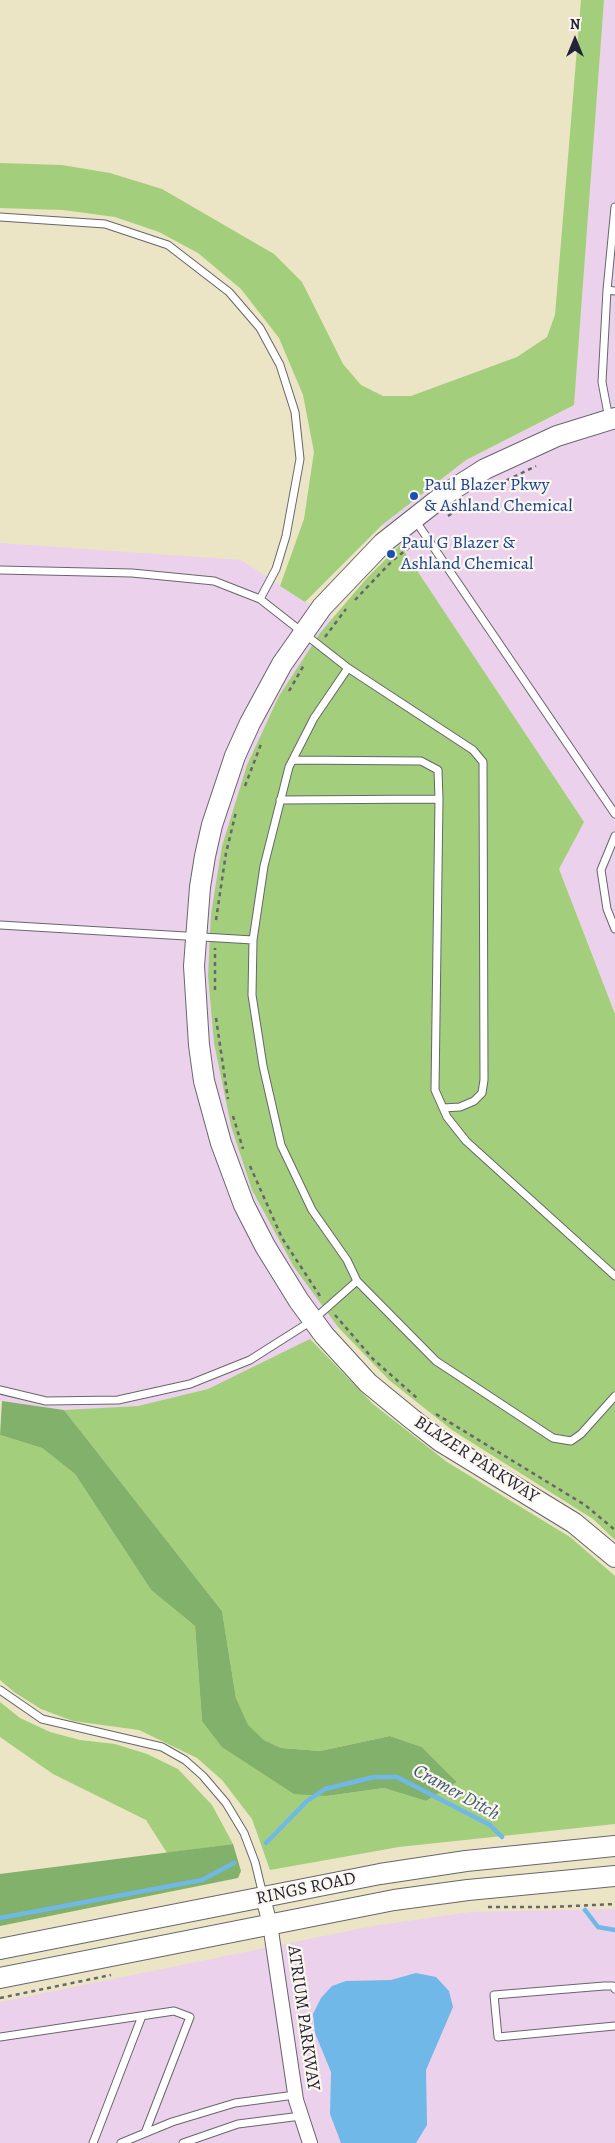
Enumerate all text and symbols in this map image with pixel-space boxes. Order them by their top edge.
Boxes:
north arrow [550,15,600,65]
text: N [570,15,580,34]
place label: Paul Blazer Pkwy & Ashland Chemical [424,475,573,518]
marker: Paul Blazer Pkwy & Ashland Chemical [408,490,420,502]
place label: Paul G Blazer & Ashland Chemical [401,533,533,576]
marker: Paul G Blazer & Ashland Chemical [385,548,397,560]
street label: BLAZER PARKWAY [410,1412,542,1508]
water label: Cramer Ditch [409,1760,503,1826]
street label: RINGS ROAD [254,1868,358,1910]
street label: ATRIUM PARKWAY [282,1944,324,2092]

